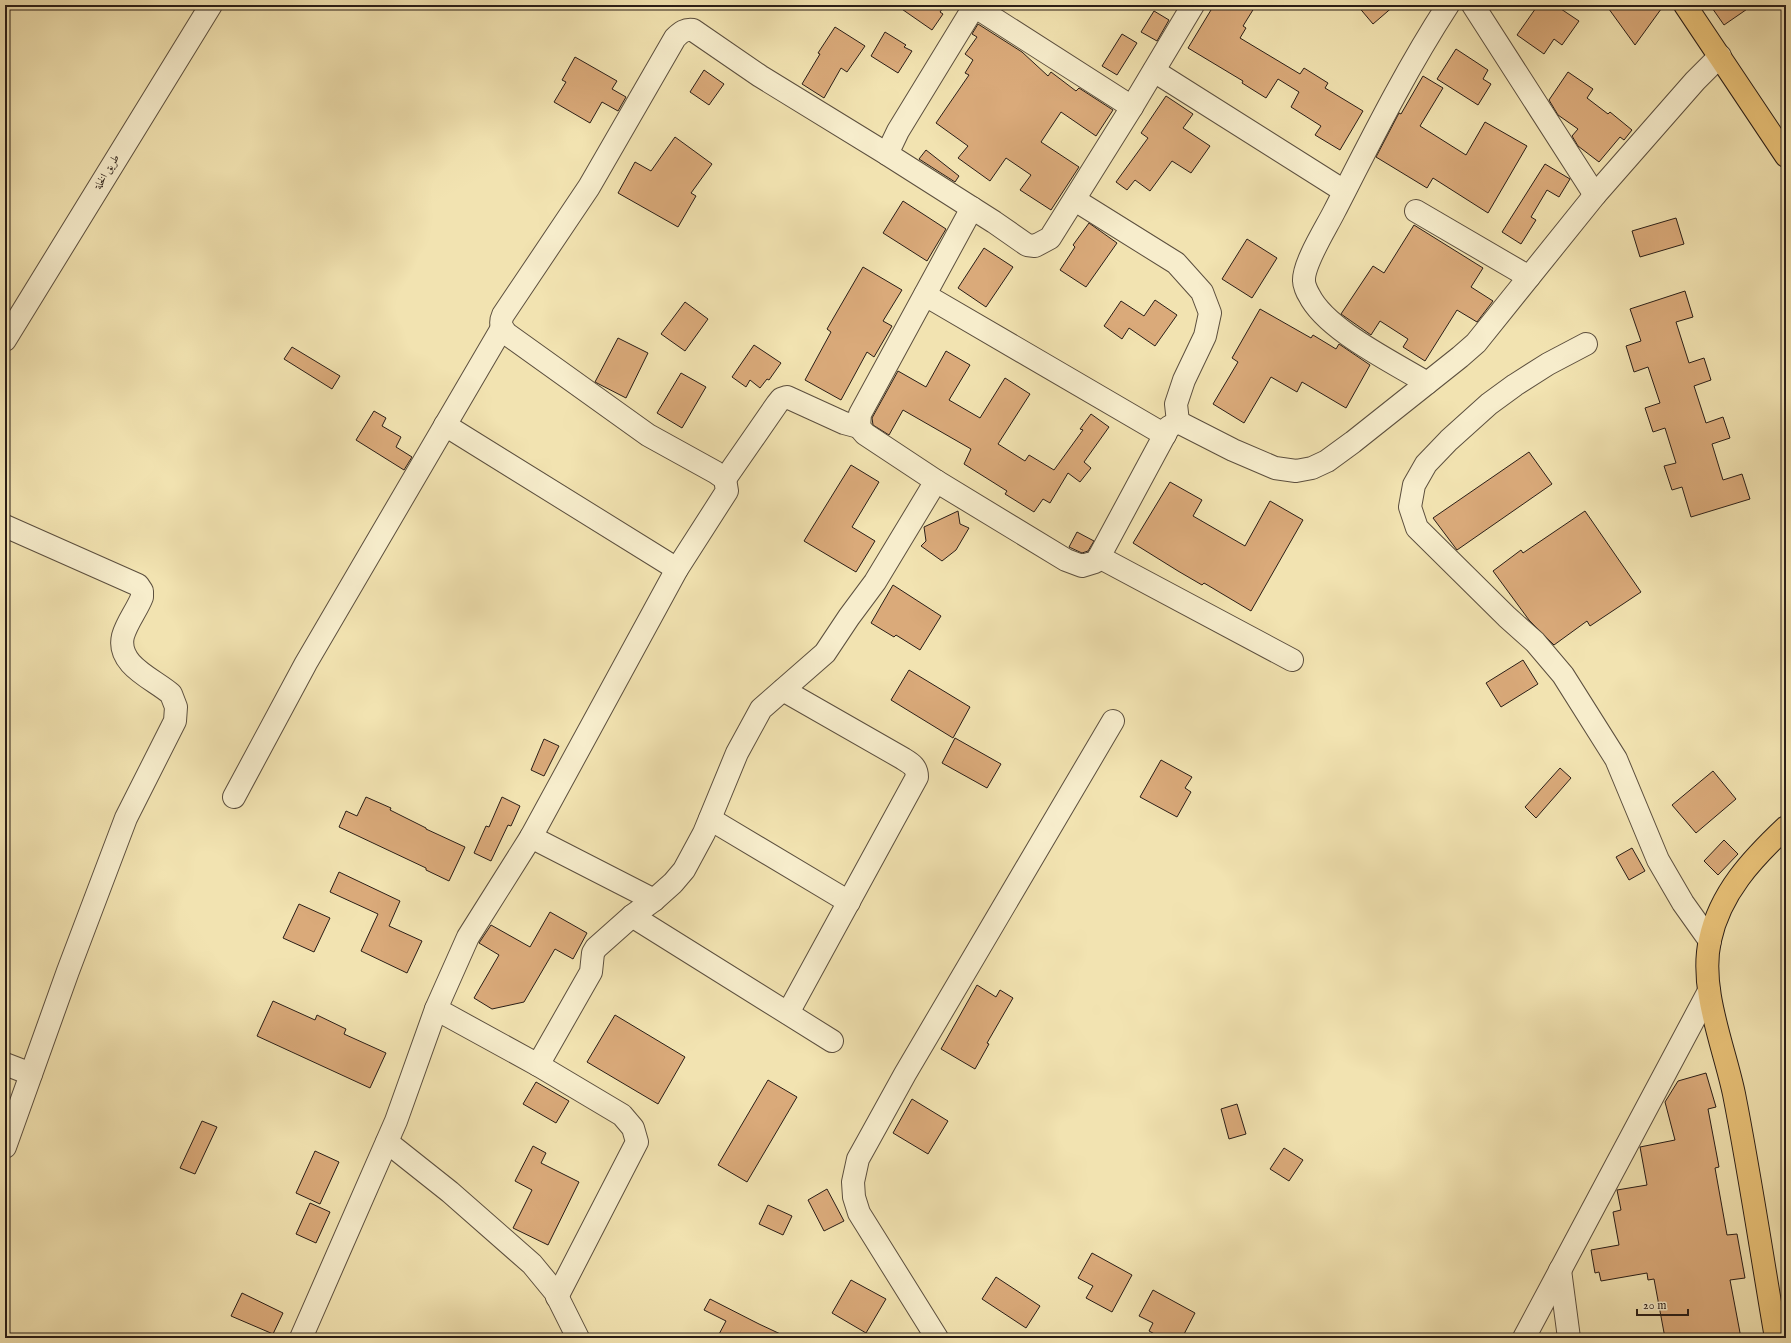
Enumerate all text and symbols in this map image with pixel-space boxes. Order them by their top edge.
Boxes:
street label: طريق الخلة [91,152,123,193]
scale bar [1637,1291,1688,1317]
text: 20 m [1643,1298,1666,1313]

